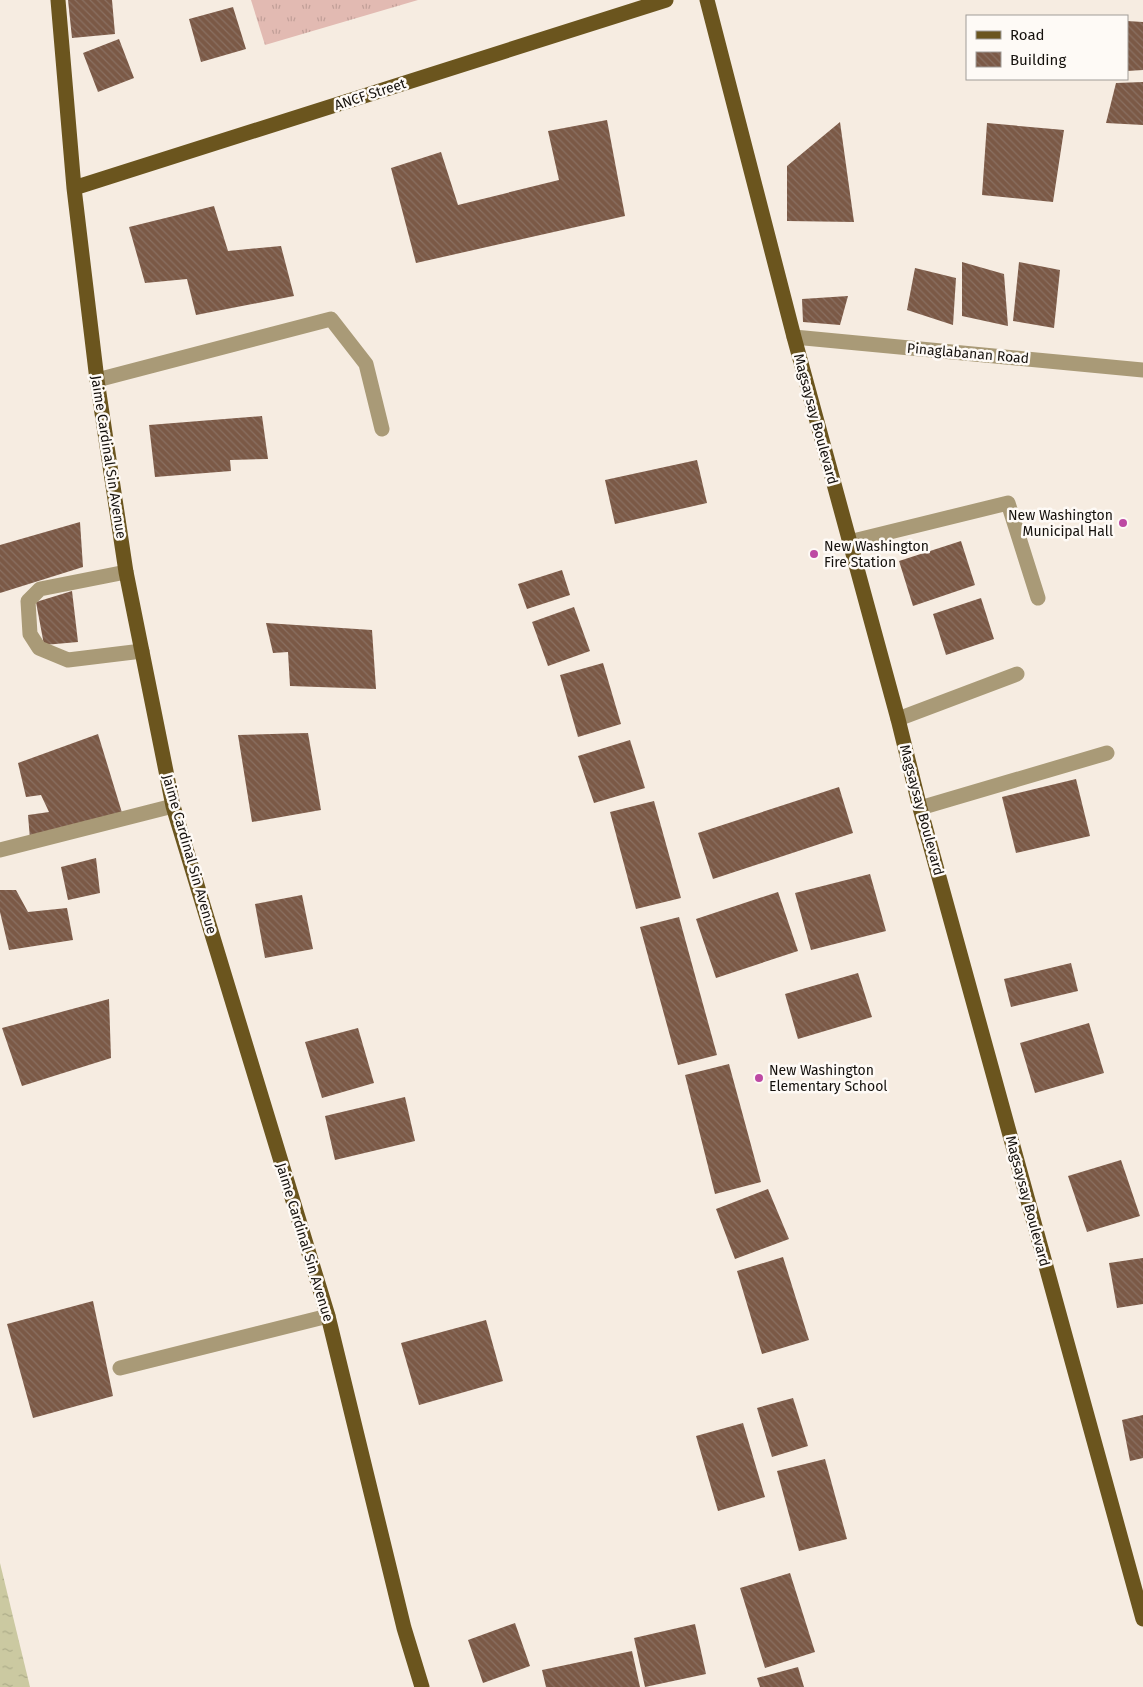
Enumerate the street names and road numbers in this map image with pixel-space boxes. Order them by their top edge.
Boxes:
street label: ANCF Street [332,75,409,114]
street label: Pinaglabanan Road [906,340,1030,367]
street label: Magsaysay Boulevard [790,352,841,486]
street label: Jaime Cardinal Sin Avenue [87,374,130,540]
street label: Magsaysay Boulevard [896,743,947,877]
street label: Jaime Cardinal Sin Avenue [159,772,220,936]
street label: Magsaysay Boulevard [1002,1134,1053,1268]
street label: Jaime Cardinal Sin Avenue [272,1161,337,1324]

